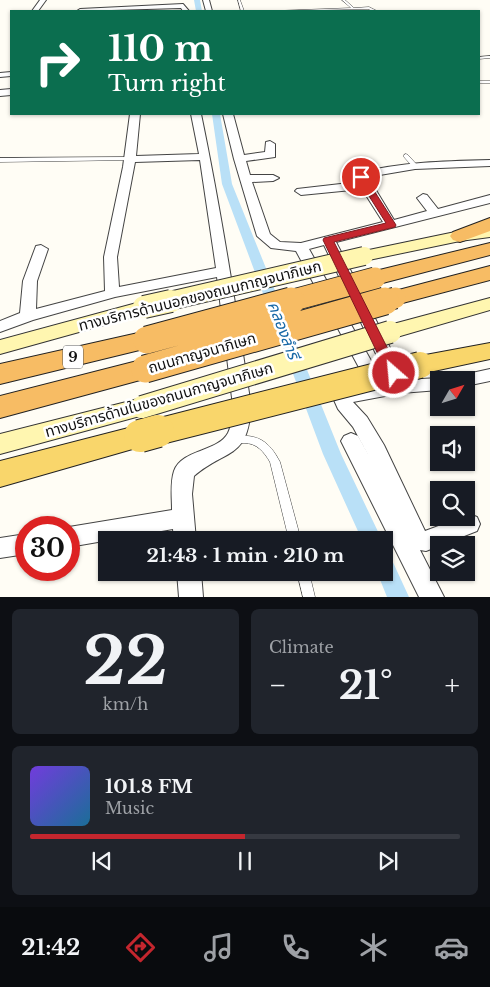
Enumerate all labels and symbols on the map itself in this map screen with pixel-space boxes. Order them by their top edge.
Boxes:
pin [340,156,382,198]
street label: ทางบริการด้านนอกของถนนกาญจนาภิเษก [76,256,323,335]
water label: คลองลำรี [264,298,305,364]
street label: ถนนกาญจนาภิเษก [146,328,258,377]
road number: 9 [63,346,83,368]
position arrow [367,346,419,398]
street label: ทางบริการด้านในของถนนกาญจนาภิเษก [43,358,275,441]
north arrow [430,371,475,416]
speed limit sign: 30 [15,516,80,581]

